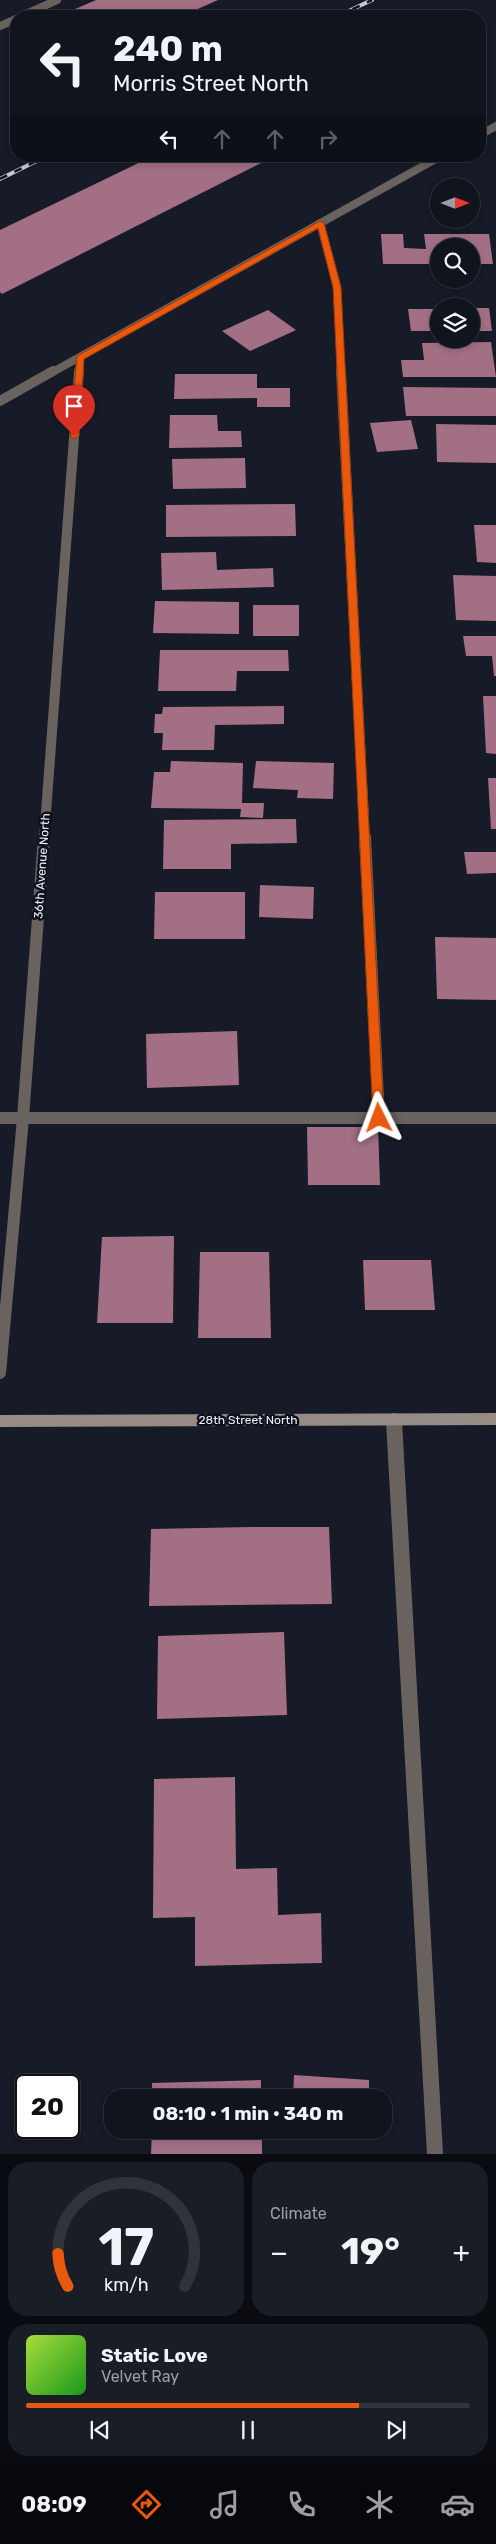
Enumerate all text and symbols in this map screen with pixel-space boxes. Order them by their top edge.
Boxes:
text: 240 m [113,28,223,70]
icon: left [30,30,95,95]
text: Morris Street North [113,70,309,97]
icon: left [155,125,183,153]
icon: ahead [208,125,236,153]
icon: ahead [261,125,289,153]
icon: right [314,125,342,153]
north arrow [430,178,480,228]
map controls [430,178,480,348]
button: search [430,238,480,288]
button: layers [430,298,480,348]
pin [53,385,95,436]
icon: arrive [60,392,88,420]
street label: 36th Avenue North [31,813,53,919]
position arrow [352,1091,404,1143]
street label: 28th Street North [198,1413,298,1427]
speed limit sign: 20 [15,2074,80,2139]
text: 08:10 · 1 min · 340 m [153,2102,343,2125]
text: Climate [270,2204,327,2223]
text: 17 [98,2216,154,2278]
text: 19° [341,2228,400,2274]
text: − [270,2236,288,2269]
text: + [453,2236,470,2269]
text: km/h [104,2274,148,2295]
text: Static Love [101,2344,208,2367]
text: Velvet Ray [101,2367,179,2386]
icon: previous [86,2416,114,2444]
icon: pause [234,2416,262,2444]
icon: next [382,2416,410,2444]
icon: directions [129,2487,164,2522]
icon: music [207,2487,242,2522]
icon: phone [284,2487,319,2522]
icon: climate [362,2487,397,2522]
icon: car [440,2487,475,2522]
text: 08:09 [21,2491,87,2518]

